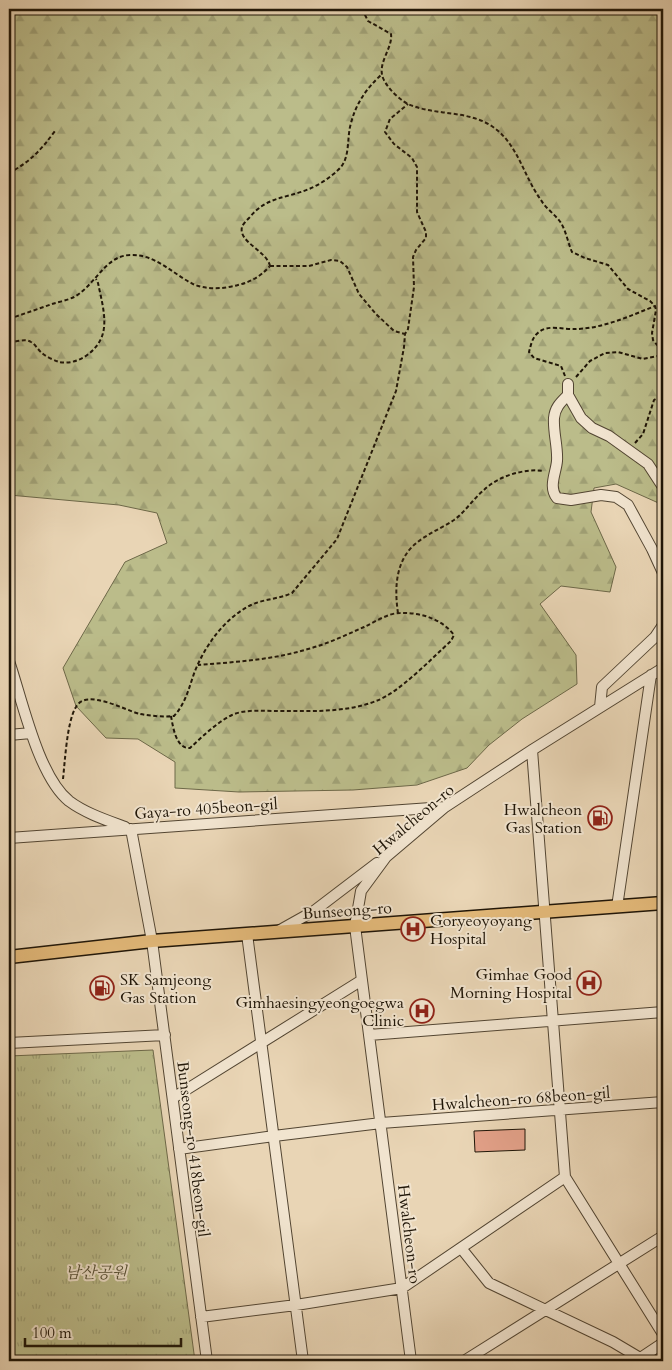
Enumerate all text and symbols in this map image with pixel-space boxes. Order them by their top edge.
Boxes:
street label: Hwalcheon-ro [368,779,459,860]
street label: Gaya-ro 405beon-gil [134,793,279,825]
place label: Hwalcheon Gas Station [504,799,582,839]
fuel station icon: Hwalcheon Gas Station [587,805,613,831]
street label: Bunseong-ro [302,897,393,925]
place label: Goryeoyoyang Hospital [430,910,532,950]
hospital icon: Goryeoyoyang Hospital [400,916,426,942]
place label: Gimhae Good Morning Hospital [450,964,572,1004]
place label: SK Samjeong Gas Station [120,969,211,1009]
hospital icon: Gimhae Good Morning Hospital [576,970,602,996]
fuel station icon: SK Samjeong Gas Station [89,975,115,1001]
place label: Gimhaesingyeongoegwa Clinic [235,992,404,1032]
hospital icon: Gimhaesingyeongoegwa Clinic [409,998,435,1024]
street label: Bunseong-ro 418beon-gil [171,1060,215,1238]
street label: Hwalcheon-ro 68beon-gil [431,1082,611,1116]
street label: Hwalcheon-ro [392,1183,426,1285]
park label: 남산공원 [65,1262,128,1284]
scale bar [25,1315,181,1347]
text: 100 m [32,1323,72,1343]

